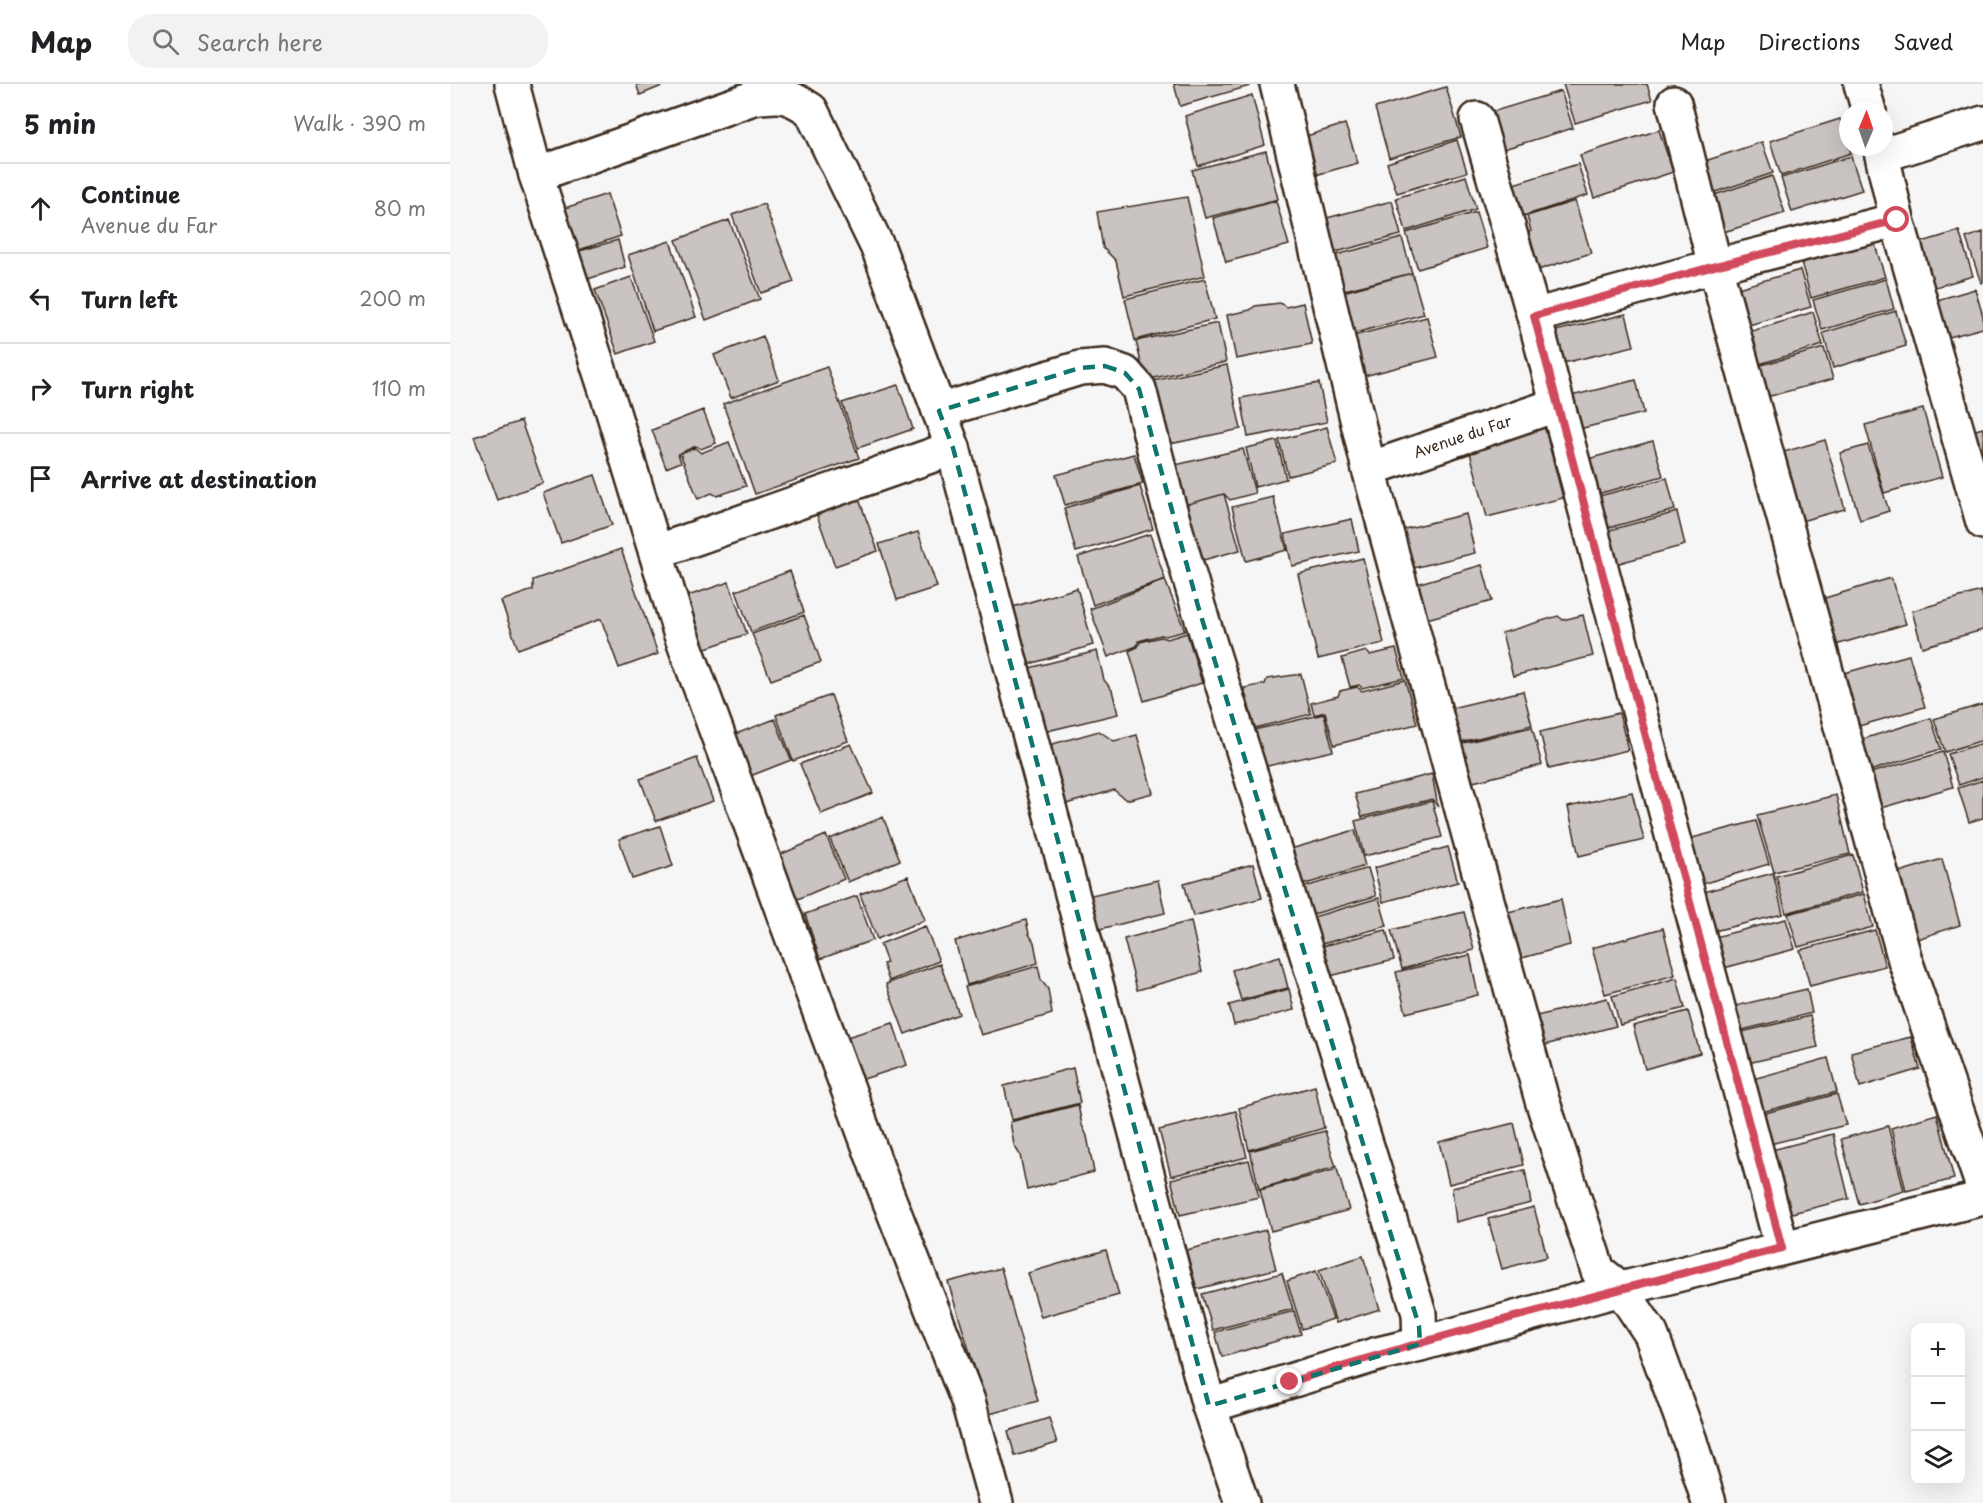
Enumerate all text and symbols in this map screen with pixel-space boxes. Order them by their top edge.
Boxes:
search box [128,14,548,68]
text: Map [30,20,92,63]
icon: search [149,25,182,58]
text: Search here [197,25,323,58]
text: Map [1680,25,1725,57]
text: Directions [1758,25,1860,57]
text: Saved [1893,25,1953,57]
north arrow [1839,102,1893,156]
text: 5 min [24,104,96,143]
text: Walk · 390 m [293,108,426,138]
text: Continue [81,177,180,210]
icon: ahead [24,192,57,225]
text: 80 m [374,193,426,223]
route start [1883,206,1909,232]
text: Avenue du Far [81,210,217,240]
icon: left [24,282,57,315]
text: Turn left [81,282,178,315]
text: 200 m [359,283,426,313]
icon: right [24,372,57,405]
text: Turn right [81,372,194,405]
text: 110 m [372,373,426,403]
street label: Avenue du Far [1410,408,1514,463]
icon: arrive [24,462,57,495]
text: Arrive at destination [81,462,317,495]
map controls [1911,1323,1965,1485]
button: + [1911,1323,1965,1377]
route end [1276,1368,1302,1394]
button: − [1911,1377,1965,1431]
button: layers [1911,1431,1965,1485]

